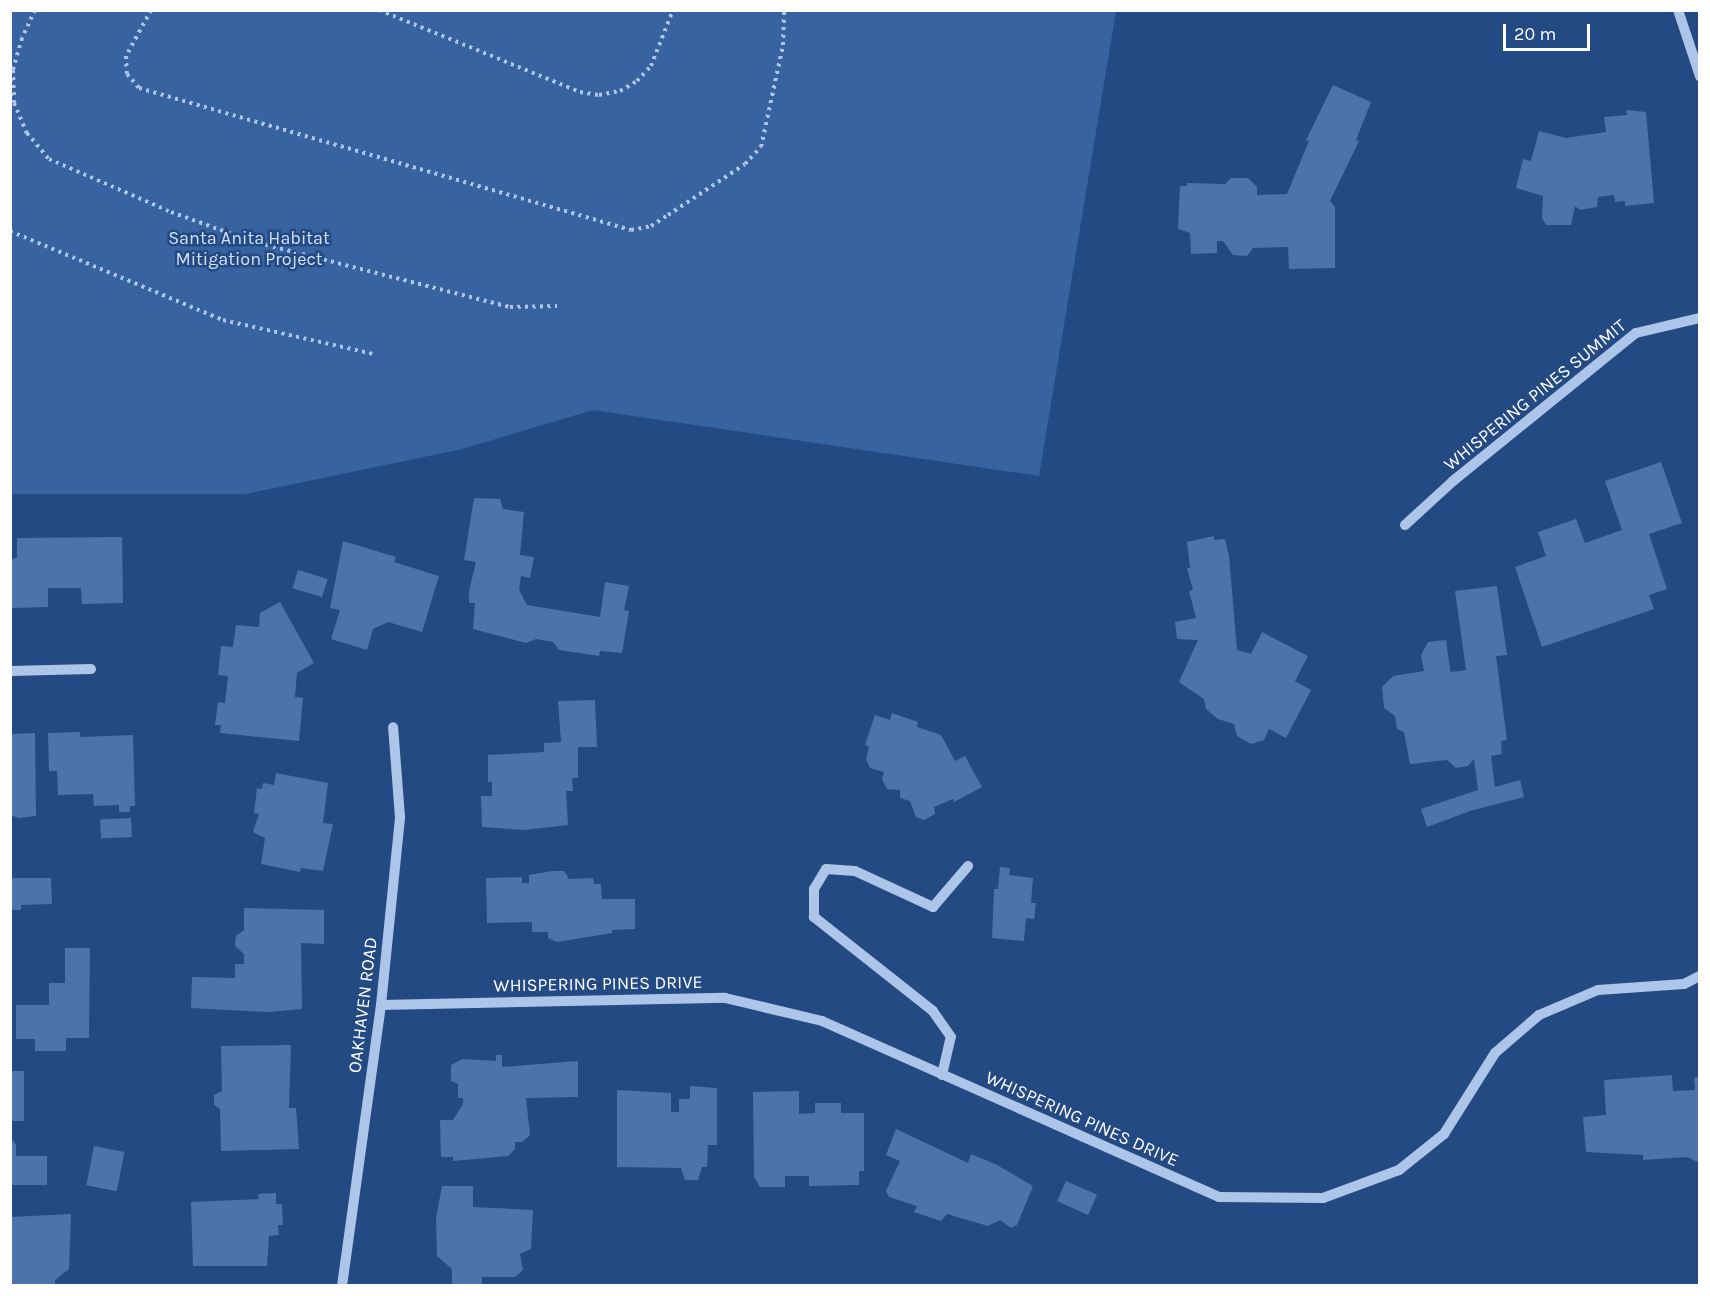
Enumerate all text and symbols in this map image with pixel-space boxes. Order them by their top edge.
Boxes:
scale bar [1506,12,1593,50]
text: 20 m [1514,23,1556,45]
park label: Santa Anita Habitat Mitigation Project [168,228,330,270]
street label: WHISPERING PINES SUMMIT [1440,315,1630,475]
street label: OAKHAVEN ROAD [344,936,382,1074]
street label: WHISPERING PINES DRIVE [493,971,703,997]
street label: WHISPERING PINES DRIVE [982,1067,1182,1171]

